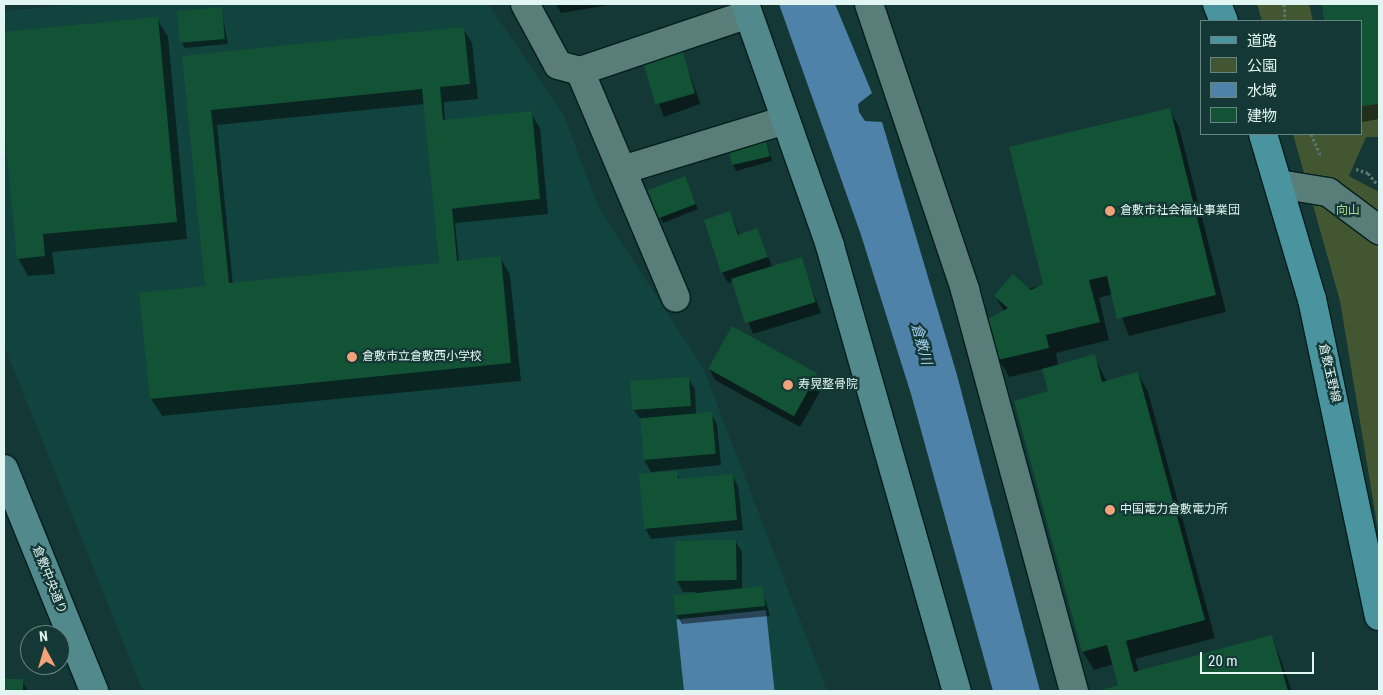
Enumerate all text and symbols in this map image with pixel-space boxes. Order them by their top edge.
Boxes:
legend [1200,20,1363,135]
text: 道路 [1247,32,1277,50]
text: 公園 [1247,57,1277,75]
text: 水域 [1247,82,1277,100]
text: 建物 [1247,107,1277,125]
place label: 倉敷市社会福祉事業団 [1120,204,1240,218]
park label: 向山 [1336,204,1360,218]
marker: 倉敷市社会福祉事業団 [1104,205,1116,217]
water label: 倉敷川 [908,322,936,366]
street label: 倉敷玉野線 [1315,342,1343,404]
place label: 倉敷市立倉敷西小学校 [362,350,482,364]
marker: 倉敷市立倉敷西小学校 [346,351,358,363]
place label: 寿晃整骨院 [798,378,858,392]
marker: 寿晃整骨院 [782,379,794,391]
place label: 中国電力倉敷電力所 [1120,503,1228,517]
marker: 中国電力倉敷電力所 [1104,504,1116,516]
street label: 倉敷中央通り [29,544,69,616]
north arrow [20,625,70,675]
text: N [38,628,49,644]
scale bar [1203,642,1317,674]
text: 20 m [1208,652,1238,670]

